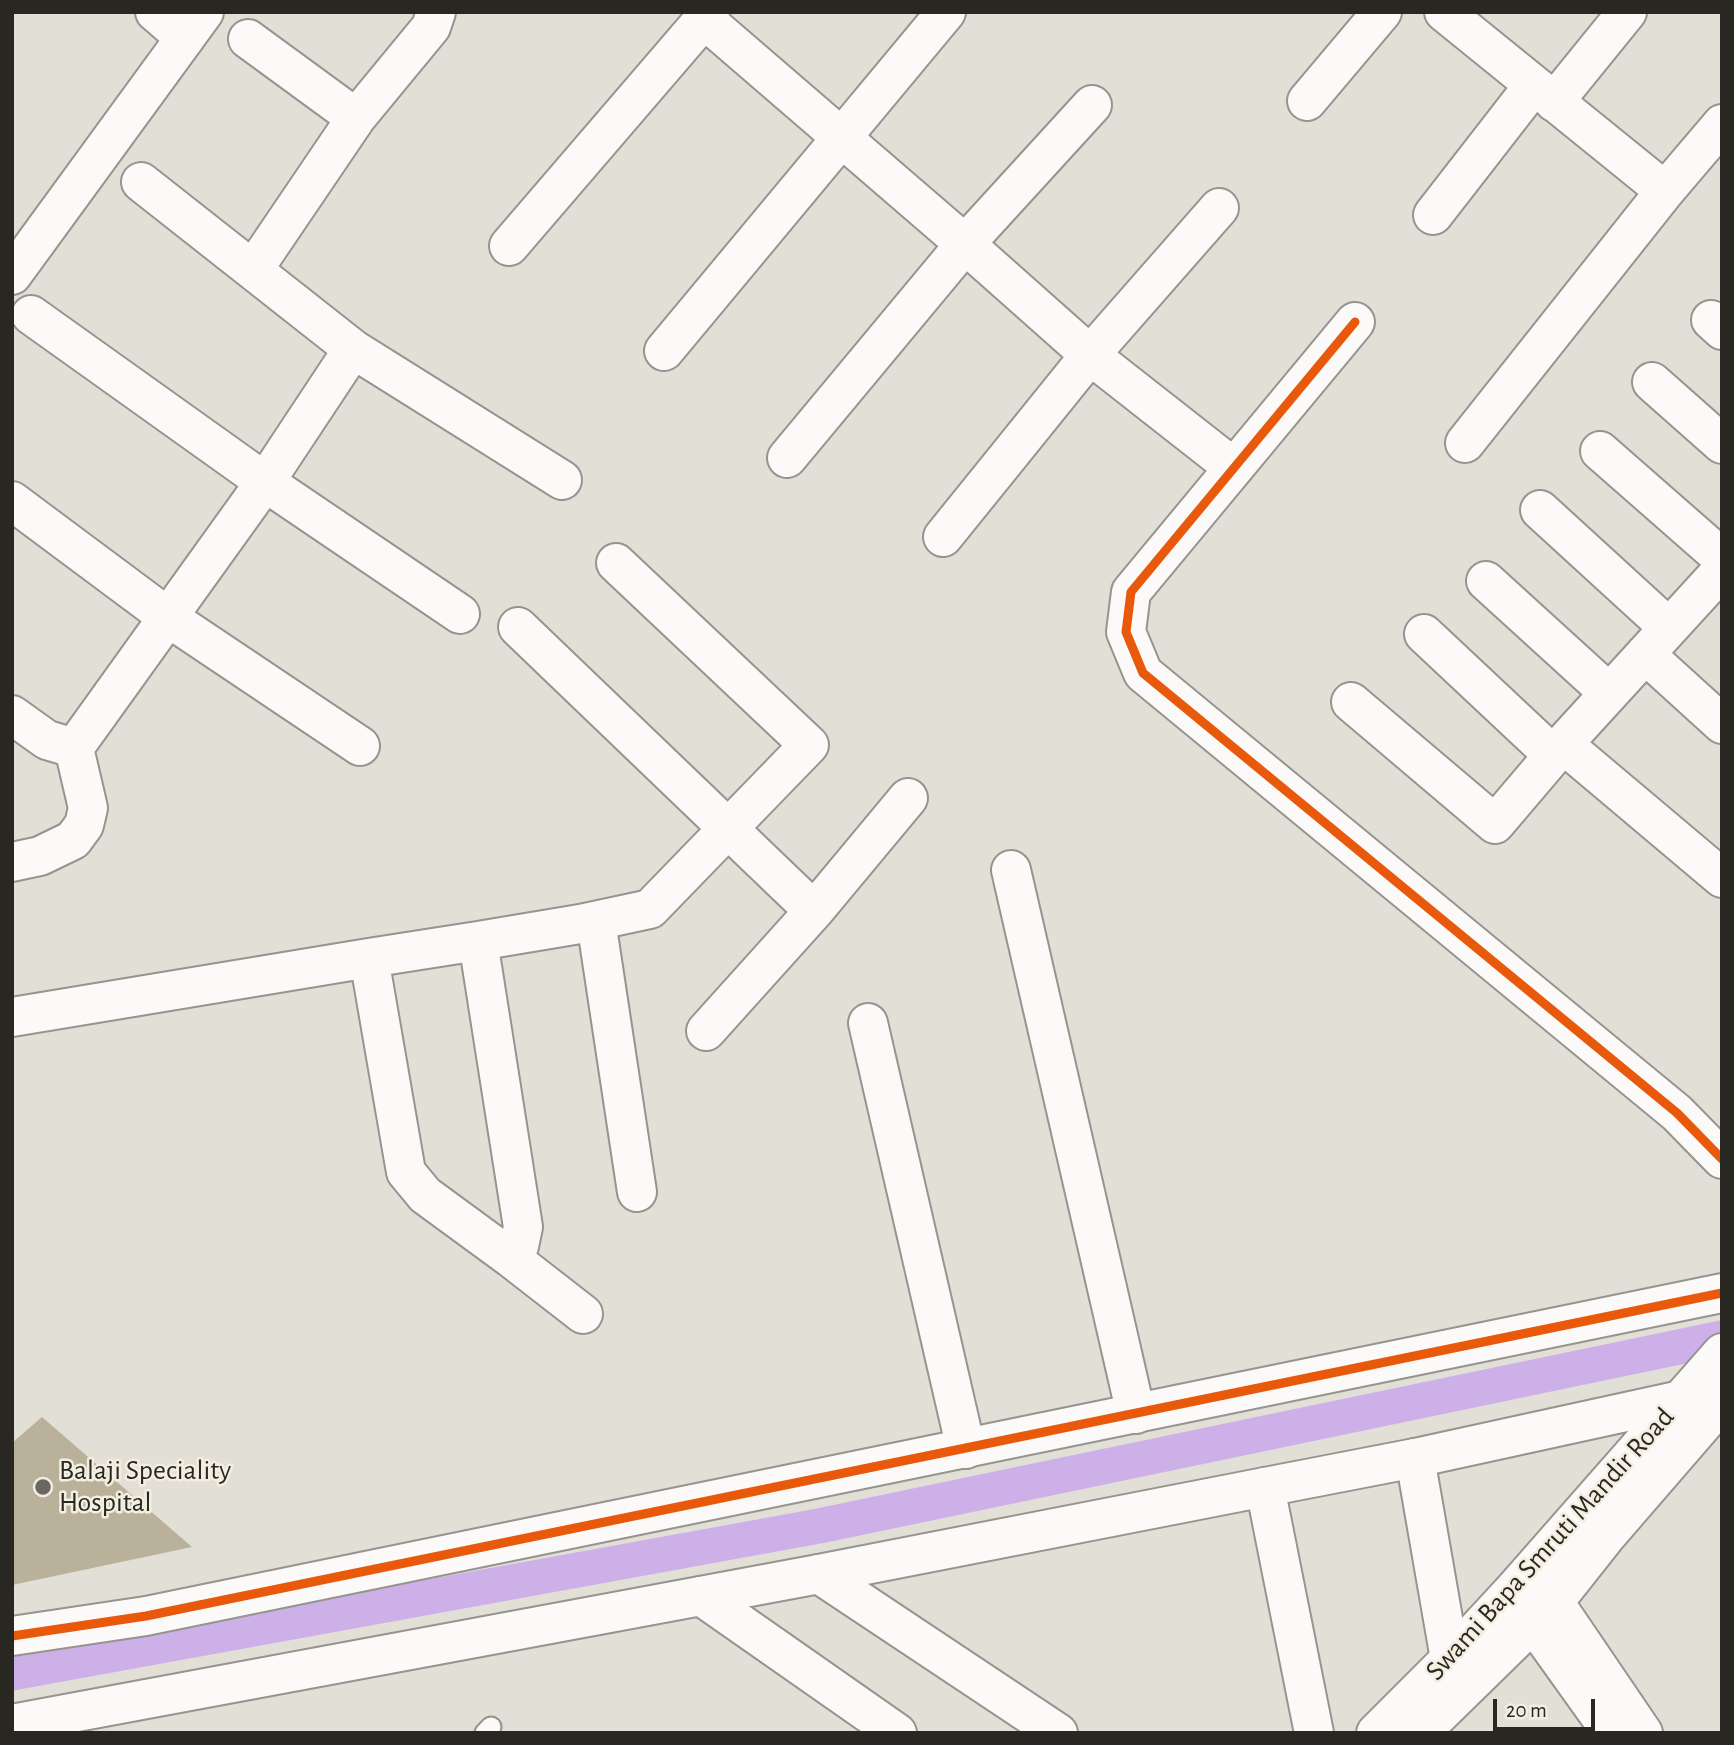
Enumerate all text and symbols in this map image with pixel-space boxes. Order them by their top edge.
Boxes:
street label: Swami Bapa Smruti Mandir Road [1419,1401,1681,1687]
place label: Balaji Speciality Hospital [59,1454,231,1520]
marker: Balaji Speciality Hospital [33,1477,53,1497]
scale bar [1496,1686,1598,1730]
text: 20 m [1506,1700,1547,1721]

